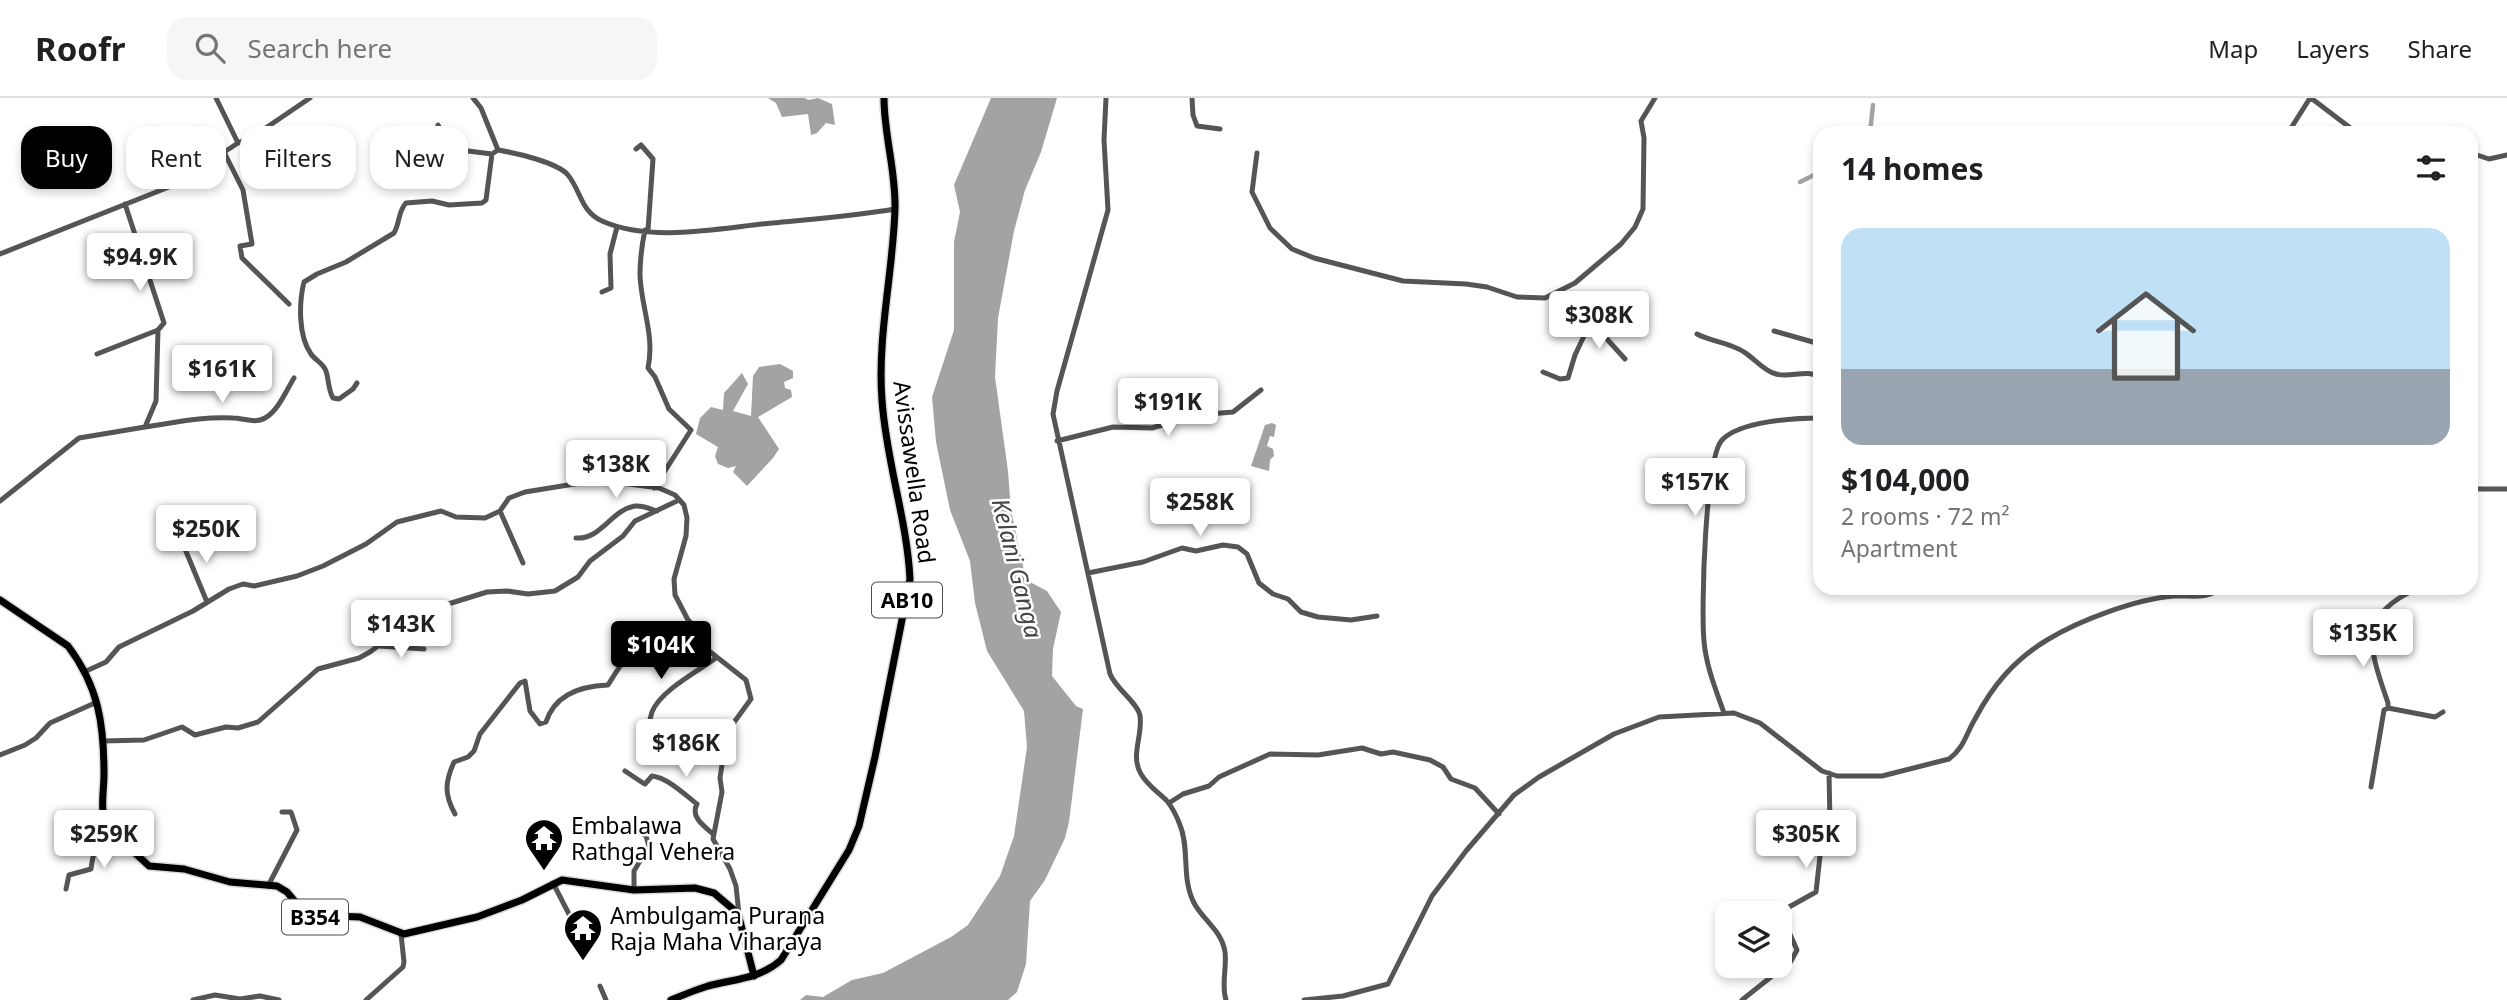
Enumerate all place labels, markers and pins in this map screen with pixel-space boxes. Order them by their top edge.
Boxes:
pin: $94.9K [83,234,197,293]
pin: $308K [1550,292,1648,351]
pin: $161K [173,345,271,405]
pin: $191K [1119,378,1217,438]
pin: $138K [567,440,665,500]
pin: $157K [1646,458,1744,518]
pin: $258K [1151,478,1249,538]
pin: $250K [157,505,255,565]
pin: $143K [352,601,450,660]
pin: $135K [2314,610,2412,669]
pin: $104K [612,622,710,681]
pin: $186K [637,720,735,779]
place label: Embalawa Rathgal Vehera [571,809,735,867]
pin: $259K [55,810,153,870]
pin: $305K [1757,810,1855,870]
temple icon: Embalawa Rathgal Vehera [523,817,565,872]
place label: Ambulgama Purana Raja Maha Viharaya [610,899,825,957]
temple icon: Ambulgama Purana Raja Maha Viharaya [562,907,604,962]

